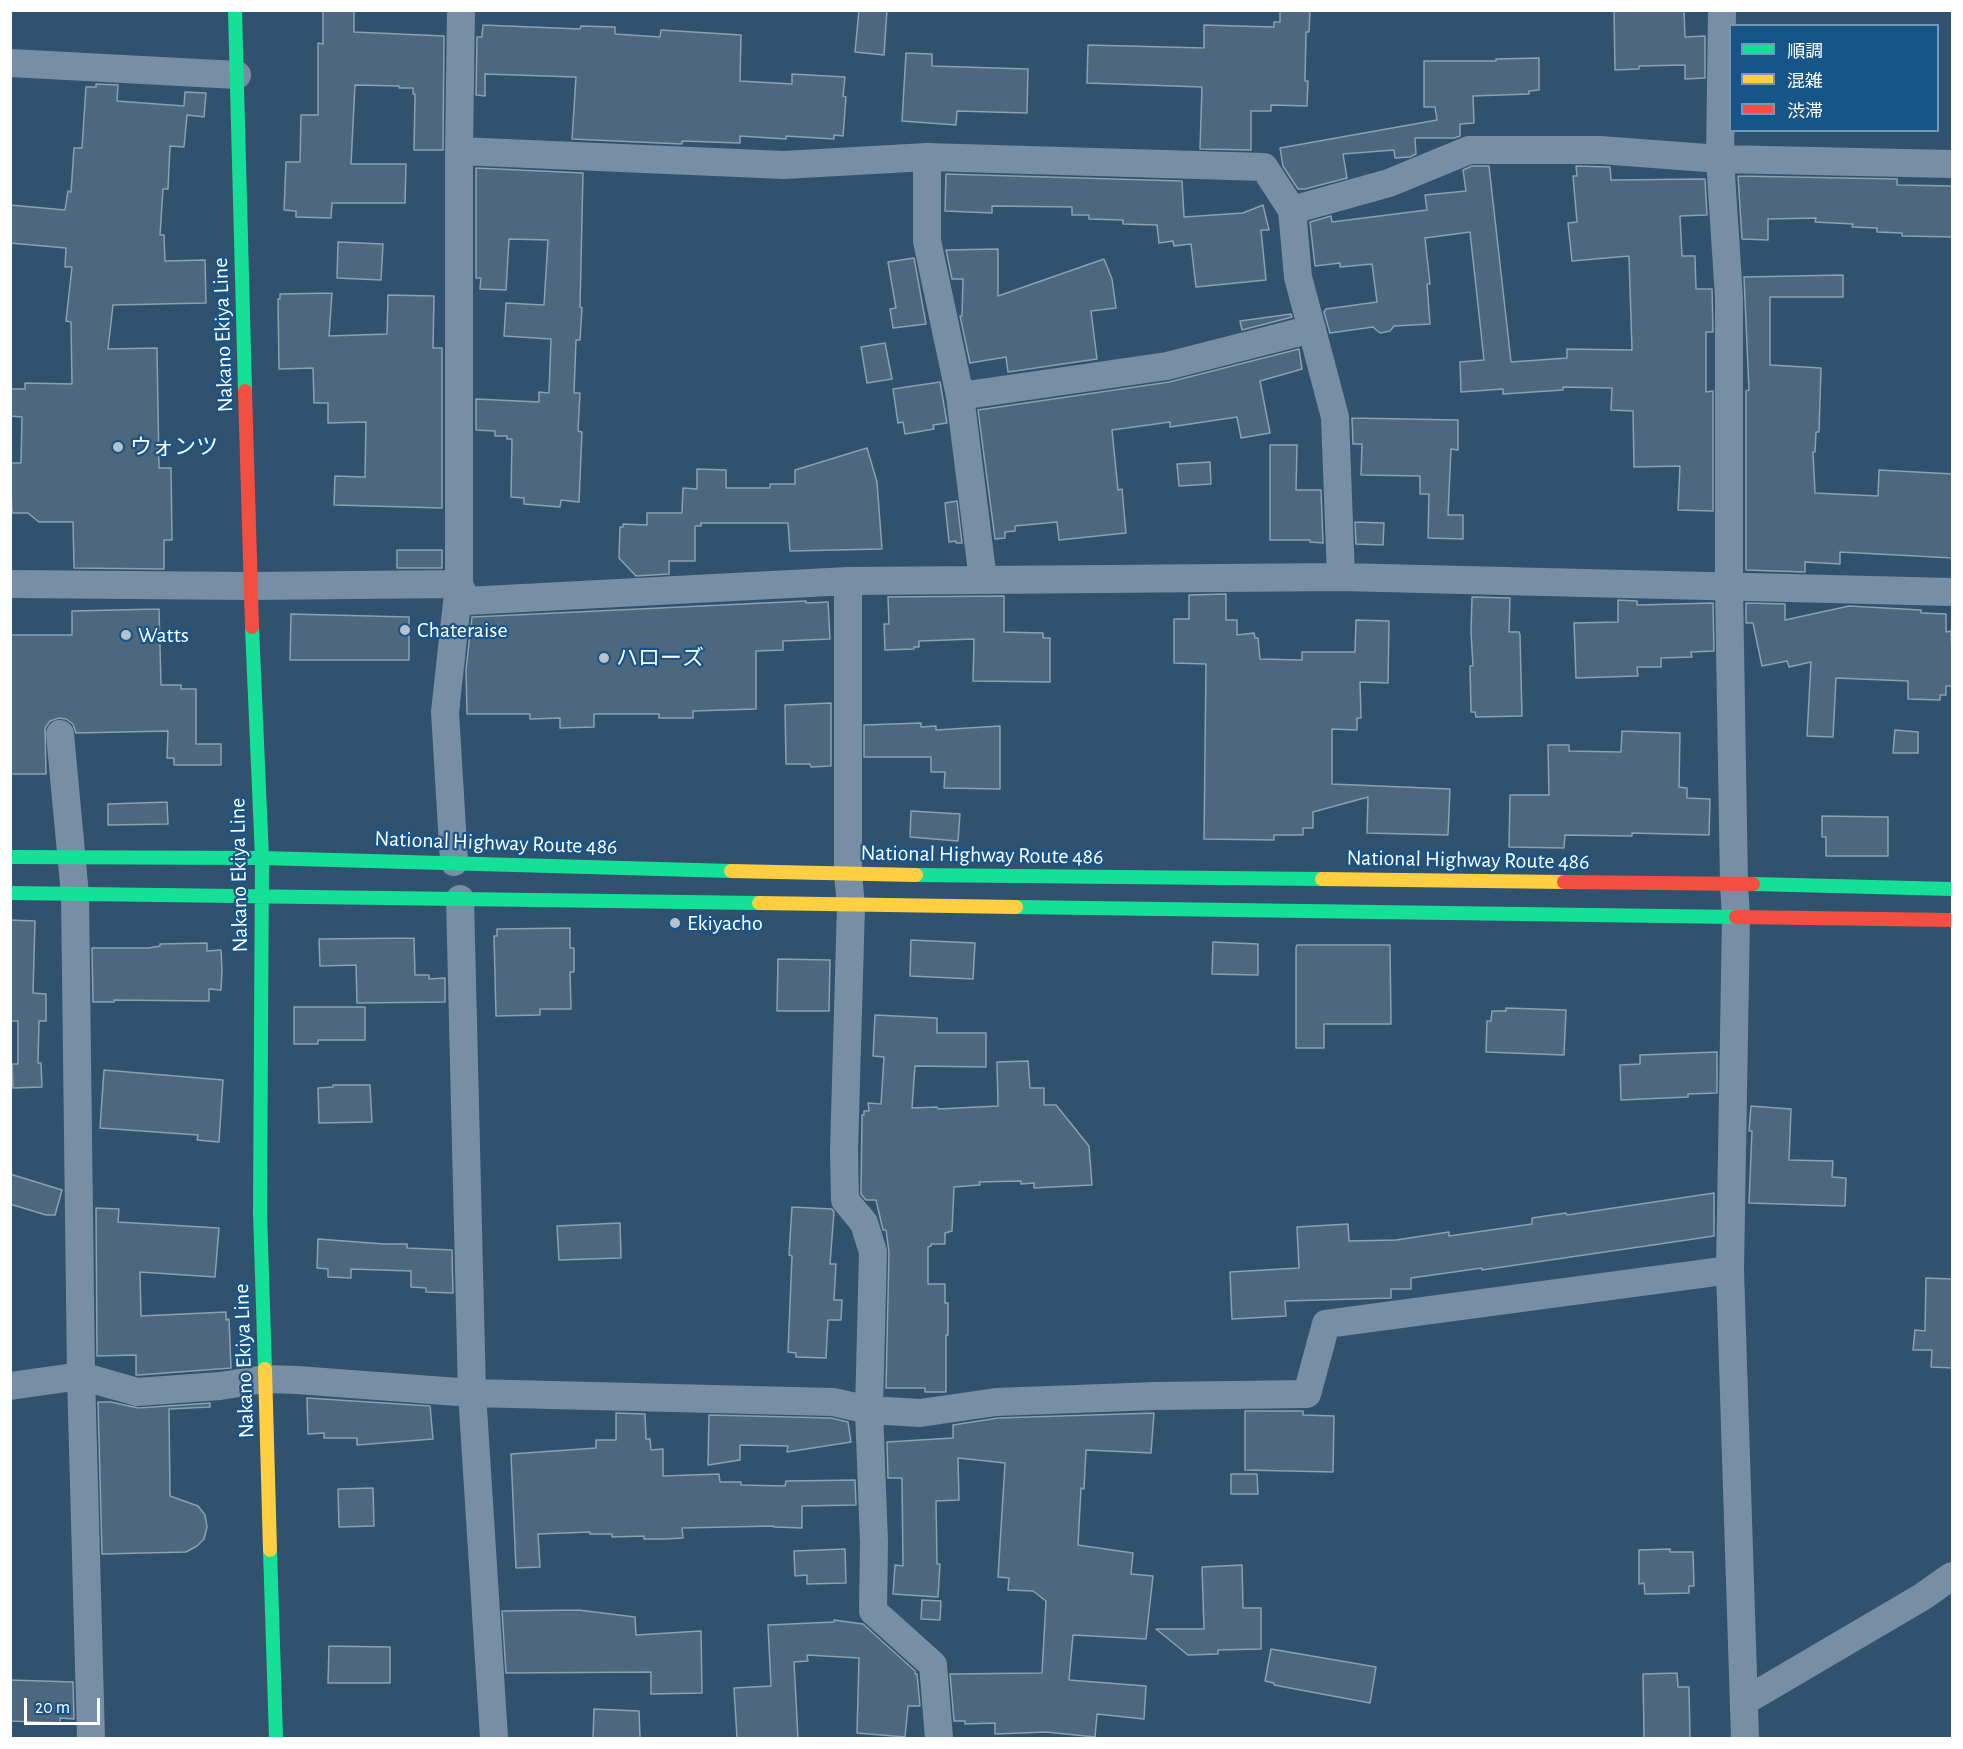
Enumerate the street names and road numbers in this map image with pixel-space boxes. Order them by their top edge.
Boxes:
street label: Nakano Ekiya Line [207,257,239,413]
street label: Nakano Ekiya Line [224,797,254,953]
street label: National Highway Route 486 [374,826,618,860]
street label: National Highway Route 486 [860,840,1104,870]
street label: National Highway Route 486 [1346,845,1590,875]
street label: Nakano Ekiya Line [228,1283,260,1439]

